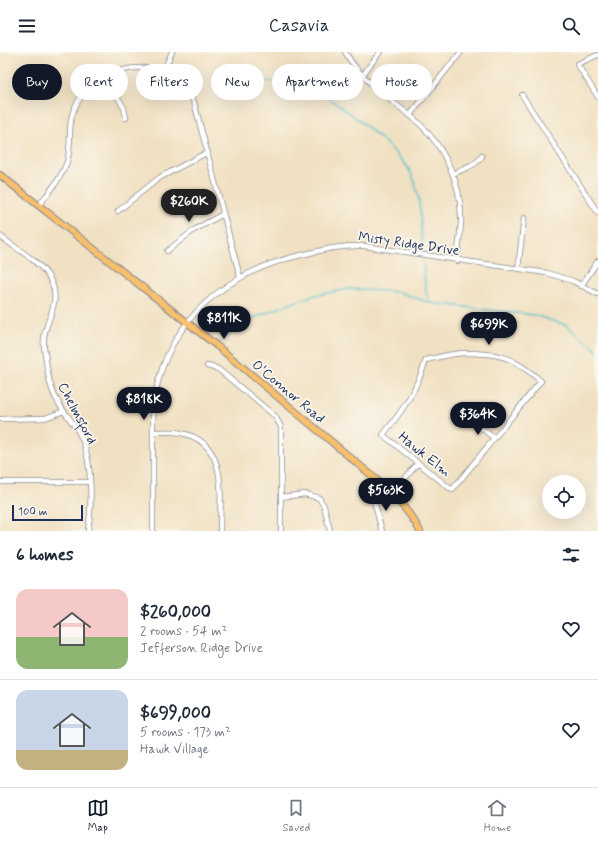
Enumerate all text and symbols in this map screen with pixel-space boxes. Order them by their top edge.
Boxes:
text: Casavia [269,14,329,38]
icon: menu [16,15,38,37]
icon: search [560,15,582,37]
chip: Buy [12,64,62,100]
chip: Rent [70,64,128,100]
chip: Filters [136,64,203,100]
chip: New [211,64,264,100]
chip: Apartment [272,64,363,100]
chip: House [371,64,432,100]
pin: $260K [161,189,217,223]
text: $260K [170,193,208,210]
street label: Misty Ridge Drive [357,228,461,260]
pin: $811K [196,306,252,340]
text: $811K [207,310,241,327]
pin: $699K [461,312,517,346]
text: $699K [470,316,508,333]
street label: O'Connor Road [248,356,329,428]
street label: Chelmsford [52,379,101,448]
pin: $818K [116,387,172,421]
text: $818K [126,391,162,408]
pin: $364K [450,402,506,436]
text: $364K [459,406,497,423]
street label: Hawk Elm [394,428,455,482]
map controls [542,475,586,519]
button: locate [542,475,586,519]
pin: $563K [358,478,414,512]
text: $563K [367,482,405,499]
scale bar [12,503,83,522]
text: 100 m [18,505,48,519]
text: 6 homes [16,544,74,566]
icon: filters [560,544,582,566]
text: $260,000 [140,601,211,623]
icon: home [48,605,96,653]
icon: heart [560,618,582,640]
text: 2 rooms · 54 m² [140,623,227,640]
text: Jefferson Ridge Drive [140,640,263,657]
text: $699,000 [140,702,211,724]
icon: home [48,706,96,754]
icon: heart [560,719,582,741]
text: 5 rooms · 173 m² [140,724,231,741]
text: Hawk Village [140,741,209,758]
tab: Map [87,797,109,835]
tab: Saved [282,797,310,835]
tab: Home [484,797,511,835]

